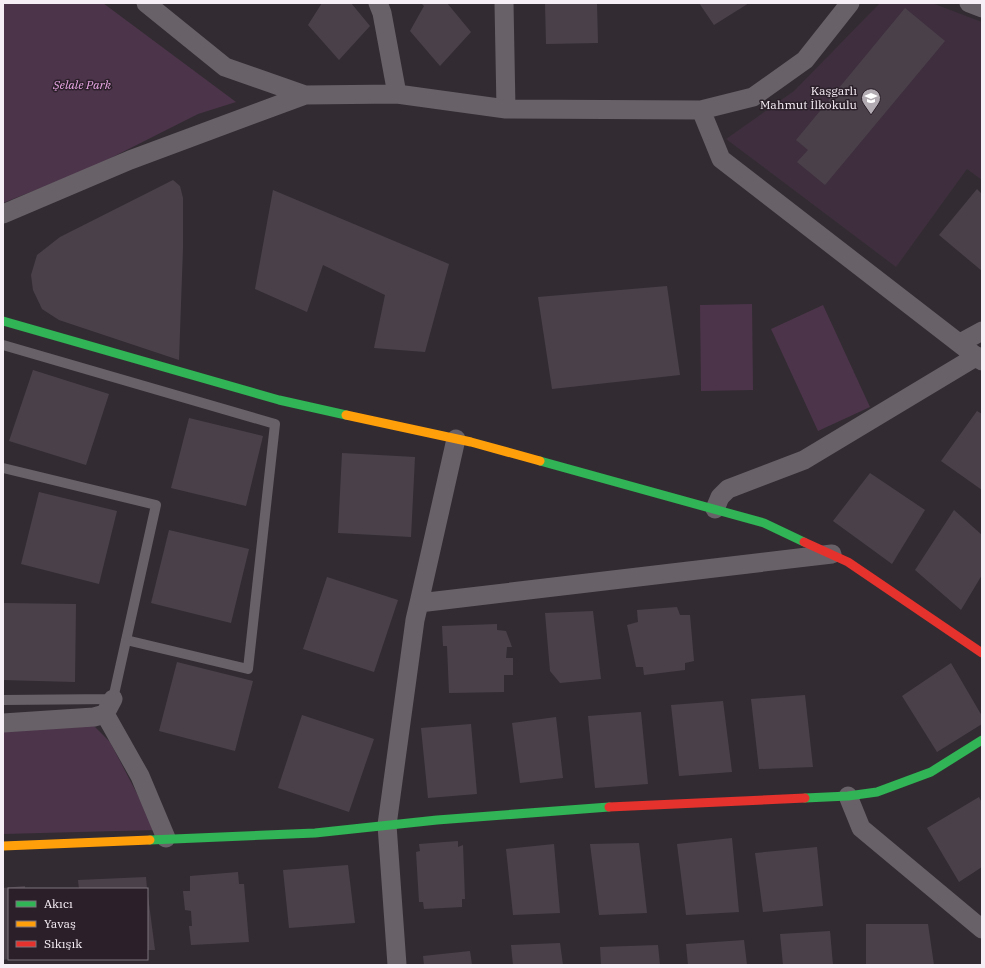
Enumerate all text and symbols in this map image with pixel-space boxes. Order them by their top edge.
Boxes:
park label: Şelale Park [52,77,112,92]
place label: Kaşgarlı Mahmut İlkokulu [760,83,858,112]
school or university icon: Kaşgarlı Mahmut İlkokulu [860,87,882,115]
legend [8,888,148,960]
text: Akıcı [44,896,73,911]
text: Yavaş [44,916,76,931]
text: Sıkışık [44,936,82,951]

